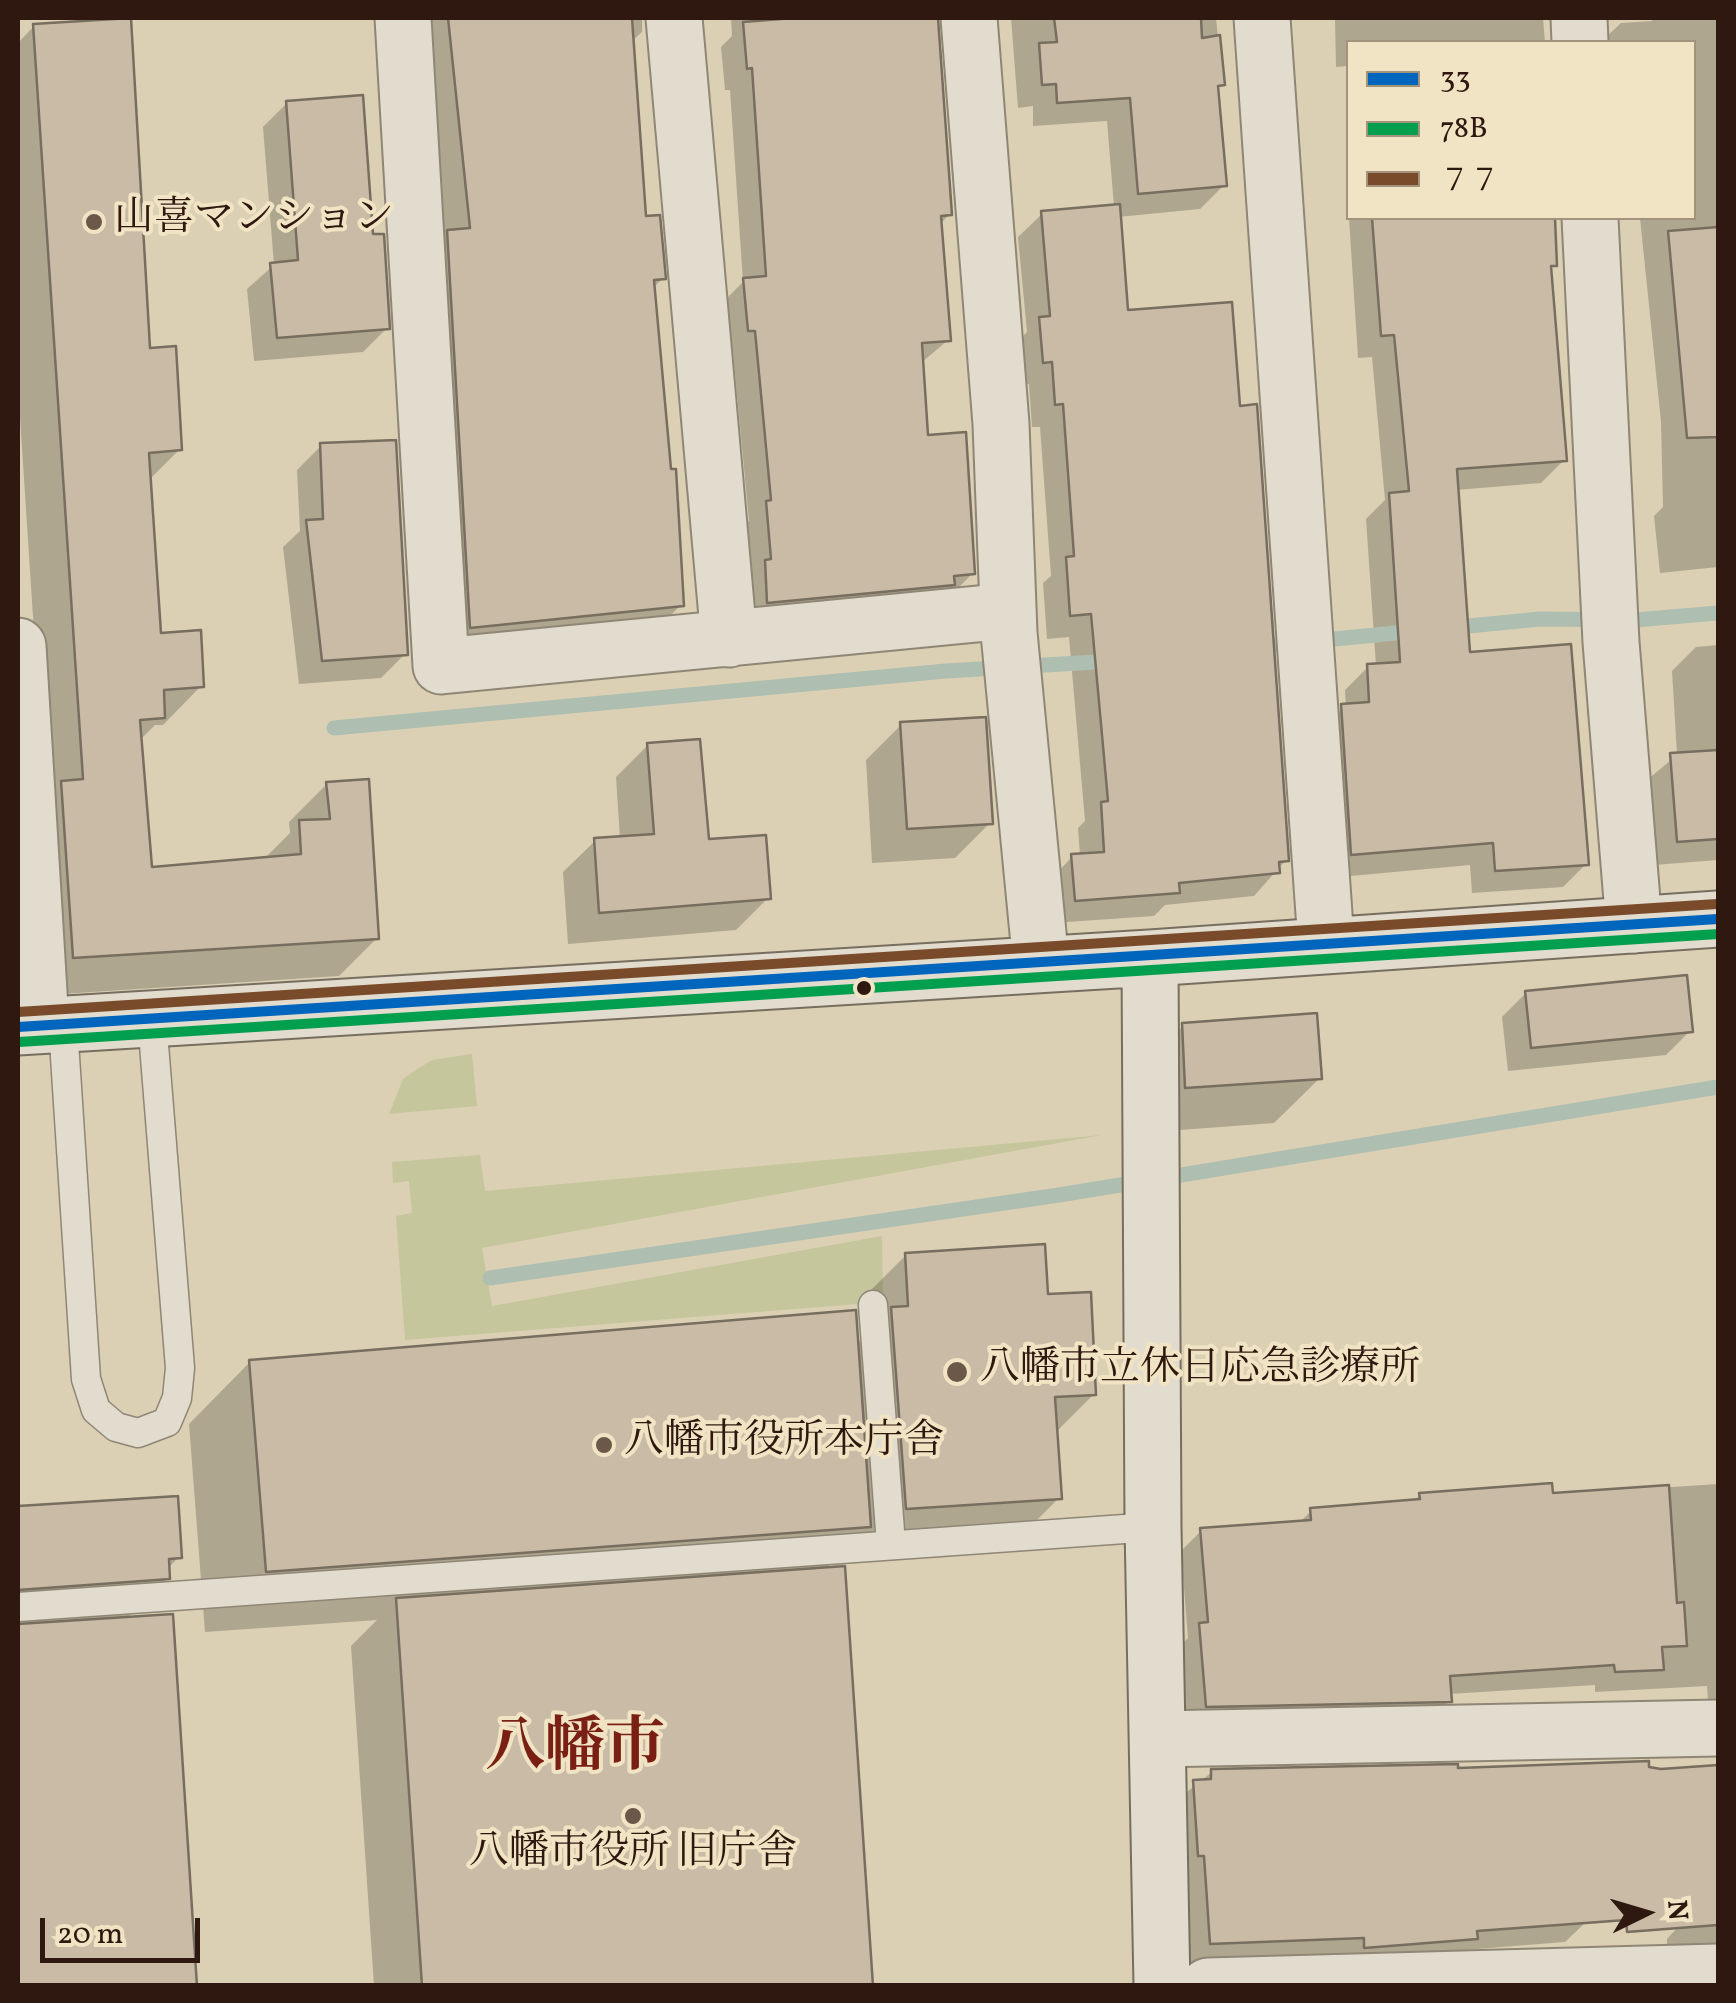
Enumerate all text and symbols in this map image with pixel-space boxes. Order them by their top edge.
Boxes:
legend [1346,40,1696,220]
text: 33 [1440,58,1471,100]
text: 78B [1440,108,1488,150]
text: ７７ [1440,161,1500,203]
place label: 山喜マンション [114,198,394,246]
marker: 山喜マンション [83,211,105,233]
unlabelled marker [854,978,874,998]
place label: 八幡市立休日応急診療所 [980,1348,1420,1396]
marker: 八幡市立休日応急診療所 [944,1359,970,1385]
place label: 八幡市役所本庁舎 [624,1421,944,1469]
marker: 八幡市役所本庁舎 [593,1434,615,1456]
district label: 八幡市 [485,1718,665,1790]
marker: 八幡市役所 旧庁舎 [622,1805,644,1827]
place label: 八幡市役所 旧庁舎 [469,1832,797,1880]
north arrow [1596,1863,1696,1963]
scale bar [45,1898,205,1960]
text: N [1656,1899,1697,1922]
text: 20 m [57,1914,123,1956]

